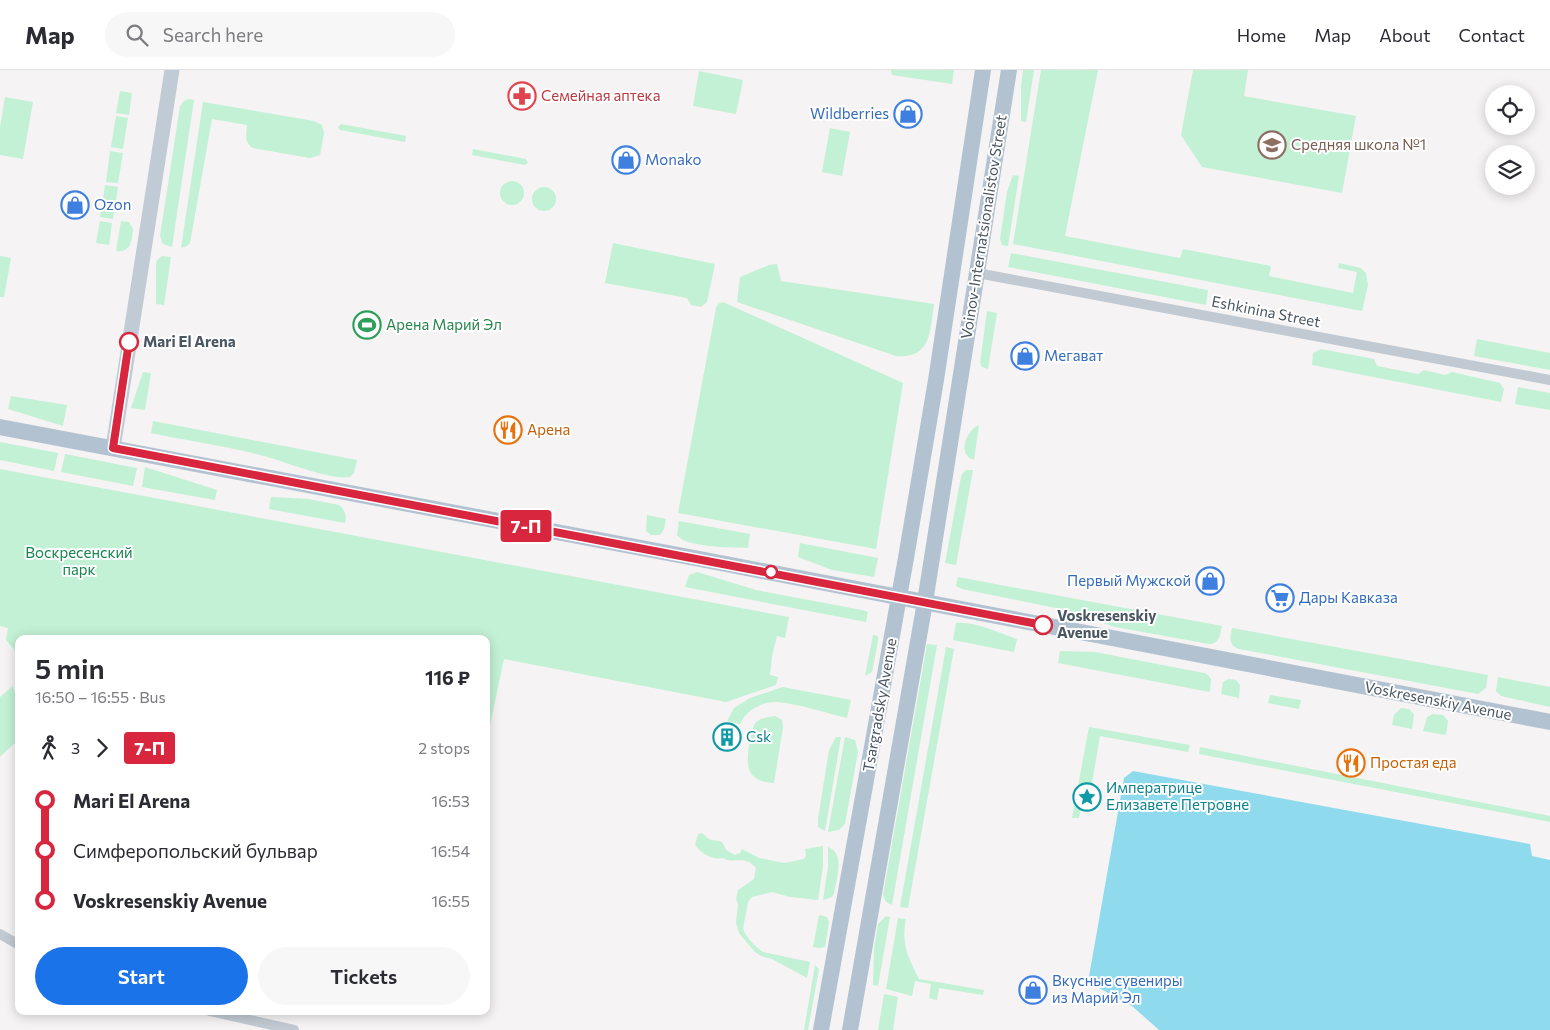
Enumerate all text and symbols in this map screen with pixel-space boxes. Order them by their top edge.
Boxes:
search box [105,12,455,57]
text: Map [25,20,75,49]
icon: search [123,21,151,49]
text: Search here [163,23,263,46]
text: Home [1237,24,1286,46]
text: Map [1314,24,1351,46]
text: About [1379,24,1431,46]
text: Contact [1459,24,1525,46]
pharmacy icon: Семейная аптека [507,81,537,111]
map controls [1485,85,1535,195]
button: locate [1485,85,1535,135]
place label: Семейная аптека [541,86,660,104]
shop icon: Wildberries [893,99,923,129]
place label: Wildberries [810,104,889,122]
street label: Voinov-Internatsionalistov Street [956,113,1010,340]
school or university icon: Средняя школа №1 [1257,130,1287,160]
place label: Средняя школа №1 [1291,135,1426,153]
shop icon: Monako [611,145,641,175]
button: layers [1485,145,1535,195]
place label: Monako [645,150,702,168]
shop icon: Ozon [60,190,90,220]
place label: Ozon [94,195,131,213]
street label: Eshkinina Street [1210,292,1322,330]
sports icon: Арена Марий Эл [352,310,382,340]
place label: Арена Марий Эл [386,315,502,333]
marker: Mari El Arena [119,332,139,352]
place label: Mari El Arena [143,332,236,350]
shop icon: Мегават [1010,341,1040,371]
place label: Мегават [1044,346,1103,364]
restaurant icon: Арена [493,415,523,445]
place label: Арена [527,420,570,438]
line badge: 7-П [497,510,555,542]
text: 7-П [511,515,542,537]
park label: Воскресенский парк [25,543,133,578]
unlabelled marker [764,565,778,579]
shop icon: Первый Мужской [1195,566,1225,596]
place label: Первый Мужской [1067,571,1191,589]
supermarket icon: Дары Кавказа [1265,583,1295,613]
place label: Дары Кавказа [1299,588,1398,606]
place label: Voskresenskiy Avenue [1057,606,1157,641]
marker: Voskresenskiy Avenue [1033,615,1053,635]
street label: Tsargradsky Avenue [858,637,900,773]
text: 5 min [35,651,105,685]
text: 116 ₽ [425,666,470,689]
street label: Voskresenskiy Avenue [1363,677,1513,723]
text: 16:50 – 16:55 · Bus [35,687,166,706]
building icon: Csk [712,722,742,752]
place label: Csk [746,727,771,745]
icon: walk [35,734,63,762]
icon: forward [88,734,116,762]
text: 7-П [134,737,165,759]
text: 3 [71,738,80,757]
text: 2 stops [418,738,470,757]
restaurant icon: Простая еда [1336,748,1366,778]
place label: Простая еда [1370,753,1456,771]
place label: Императрице Елизавете Петровне [1106,778,1249,813]
place icon: Императрице Елизавете Петровне [1072,782,1102,812]
text: Mari El Arena [73,789,190,812]
text: 16:53 [431,791,470,810]
text: Симферопольский бульвар [73,839,318,862]
text: 16:54 [431,841,470,860]
text: Voskresenskiy Avenue [73,889,267,912]
text: 16:55 [431,891,470,910]
button: Start [35,947,248,1005]
button: Tickets [258,947,470,1005]
place label: Вкусные сувениры из Марий Эл [1052,971,1183,1006]
shop icon: Вкусные сувениры из Марий Эл [1018,975,1048,1005]

